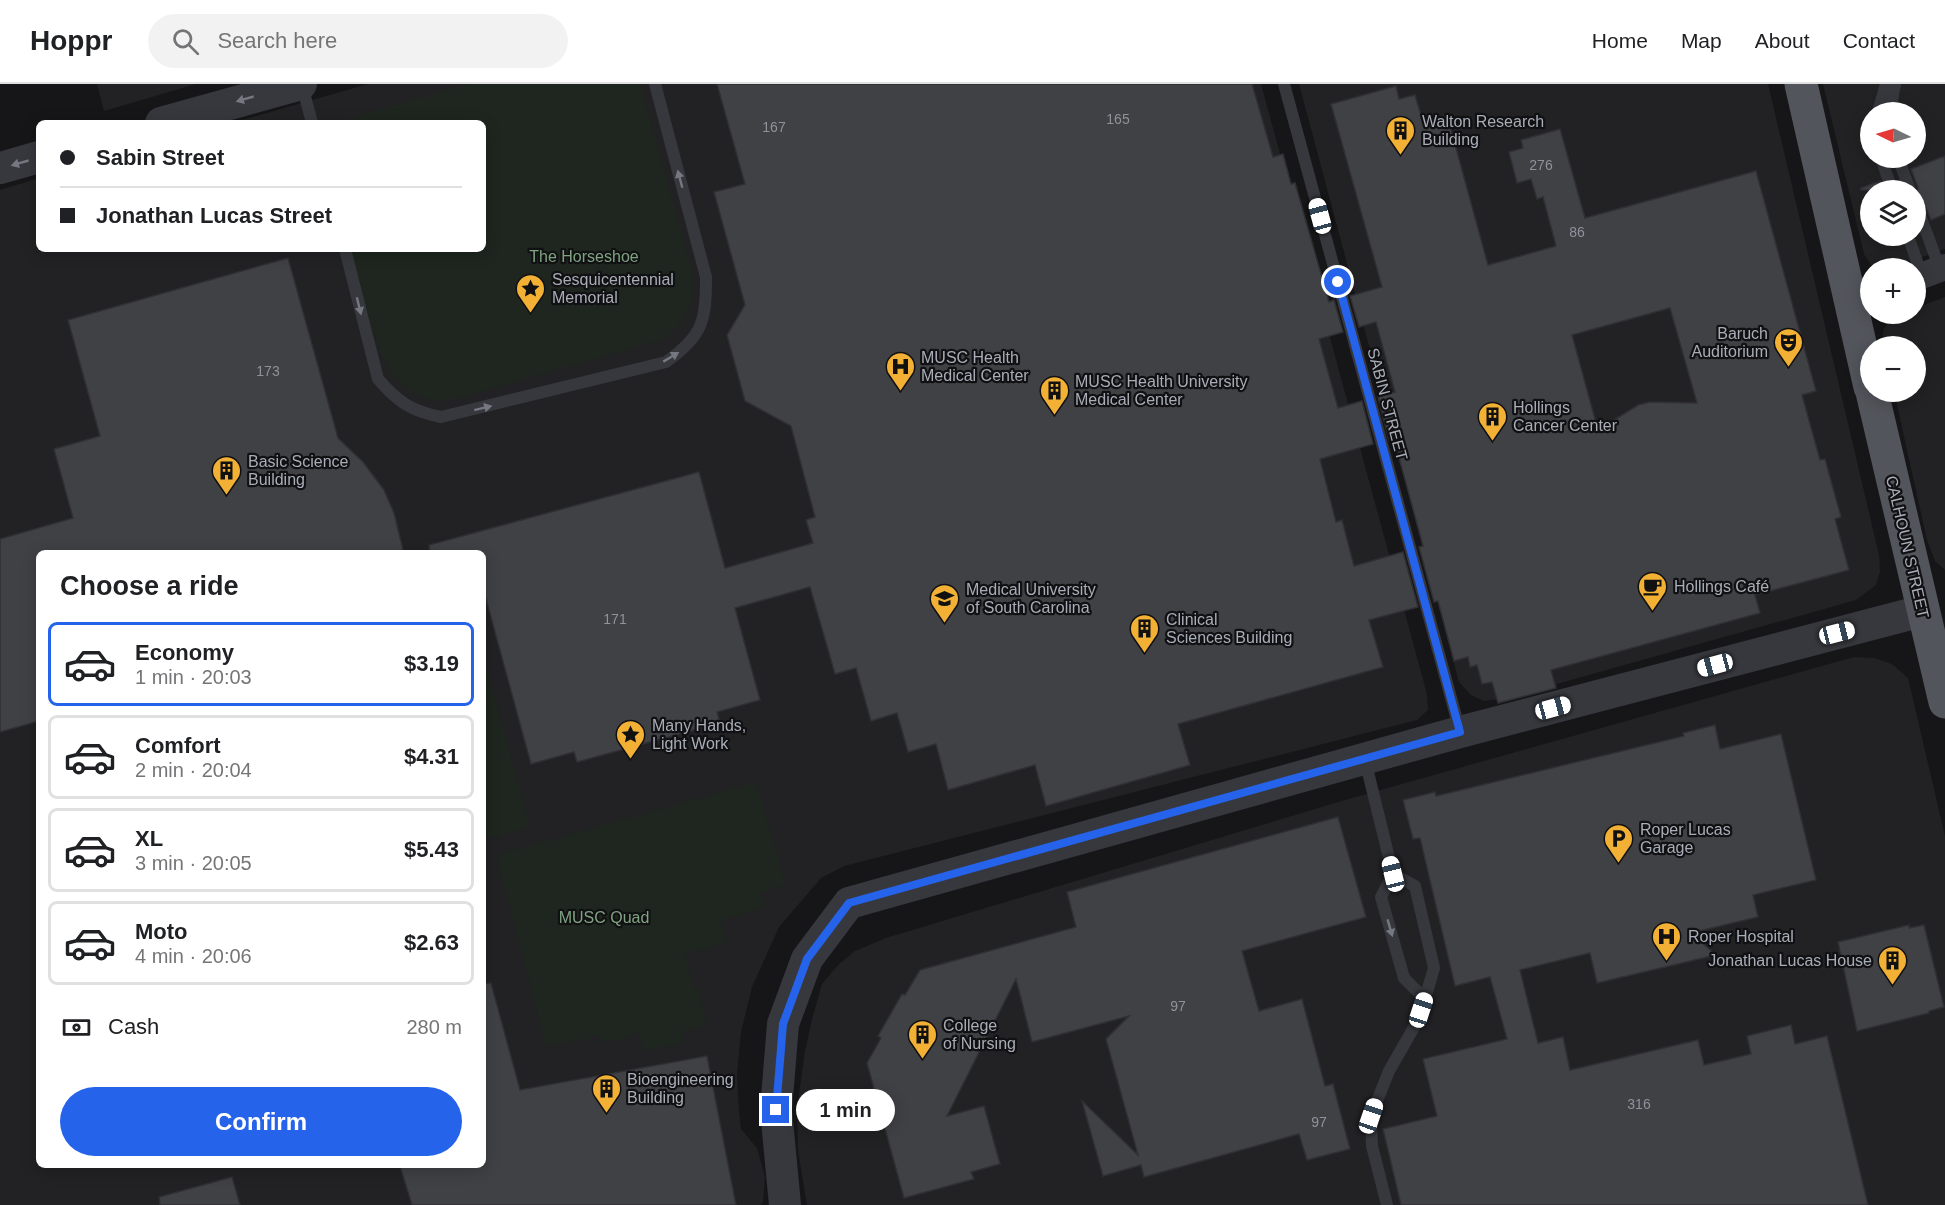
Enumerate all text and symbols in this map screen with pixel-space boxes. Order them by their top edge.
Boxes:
search box [148,14,568,68]
text: Hoppr [30,25,112,56]
icon: search [169,25,202,58]
text: Search here [217,28,337,53]
text: Home [1592,29,1648,52]
text: Map [1681,29,1722,52]
text: About [1755,29,1810,52]
text: Contact [1843,29,1915,52]
one-way arrow [236,95,254,105]
north arrow [1860,102,1926,168]
map controls [1860,102,1926,402]
house number: 165 [1106,111,1130,127]
place label: Walton Research Building [1422,113,1544,148]
building icon: Walton Research Building [1385,114,1417,156]
house number: 167 [762,119,786,135]
text: Sabin Street [96,145,224,170]
house number: 276 [1529,157,1553,173]
one-way arrow [10,159,28,168]
one-way arrow [675,170,684,188]
button: layers [1860,180,1926,246]
car [1307,196,1333,236]
text: Jonathan Lucas Street [96,203,332,228]
house number: 86 [1569,224,1585,240]
park label: The Horseshoe [529,248,639,265]
button: + [1860,258,1926,324]
route start [1324,268,1351,295]
place label: Sesquicentennial Memorial [552,271,674,306]
place icon: Sesquicentennial Memorial [515,272,547,314]
one-way arrow [355,296,365,315]
place label: Baruch Auditorium [1692,325,1768,360]
theatre icon: Baruch Auditorium [1773,326,1805,368]
button: − [1860,336,1926,402]
street label: SABIN STREET [1364,346,1411,462]
place label: MUSC Health Medical Center [921,349,1029,384]
hospital icon: MUSC Health Medical Center [884,350,916,392]
one-way arrow [663,352,679,363]
house number: 173 [256,363,280,379]
place label: MUSC Health University Medical Center [1075,373,1247,408]
building icon: MUSC Health University Medical Center [1038,374,1070,416]
place label: Hollings Cancer Center [1513,399,1618,434]
building icon: Hollings Cancer Center [1476,400,1508,442]
one-way arrow [474,402,492,412]
place label: Basic Science Building [248,453,349,488]
building icon: Basic Science Building [211,454,243,496]
street label: CALHOUN STREET [1883,474,1932,620]
cafe icon: Hollings Café [1637,570,1669,612]
text: Choose a ride [60,571,239,601]
place label: Hollings Café [1674,578,1769,595]
place label: Medical University of South Carolina [966,581,1096,616]
school or university icon: Medical University of South Carolina [929,582,961,624]
house number: 171 [603,611,627,627]
place label: Clinical Sciences Building [1166,611,1292,646]
building icon: Clinical Sciences Building [1129,612,1161,654]
car [1817,620,1857,646]
icon: car [63,637,117,691]
text: Economy [135,640,234,665]
text: $3.19 [404,651,459,676]
car [1695,652,1735,678]
text: 1 min · 20:03 [135,666,252,688]
car [1533,695,1573,721]
place label: Many Hands, Light Work [652,717,746,752]
place icon: Many Hands, Light Work [615,718,647,760]
icon: car [63,730,117,784]
text: Comfort [135,733,221,758]
text: $4.31 [404,744,459,769]
text: 2 min · 20:04 [135,759,252,781]
place label: Roper Lucas Garage [1640,821,1731,856]
parking icon: Roper Lucas Garage [1603,822,1635,864]
icon: car [63,823,117,877]
text: XL [135,826,163,851]
text: $5.43 [404,837,459,862]
text: 3 min · 20:05 [135,852,252,874]
car [1380,854,1406,894]
park label: MUSC Quad [559,909,649,926]
icon: car [63,916,117,970]
text: Moto [135,919,188,944]
one-way arrow [1386,919,1395,937]
hospital icon: Roper Hospital [1651,920,1683,962]
place label: Roper Hospital [1688,928,1794,945]
text: $2.63 [404,930,459,955]
building icon: Jonathan Lucas House [1877,944,1909,986]
text: 4 min · 20:06 [135,945,252,967]
place label: Jonathan Lucas House [1708,952,1872,969]
car [1407,990,1435,1030]
house number: 97 [1170,998,1186,1014]
icon: cash [60,1011,93,1044]
text: Cash [108,1014,159,1039]
text: 280 m [406,1016,462,1038]
place label: College of Nursing [943,1017,1016,1052]
building icon: College of Nursing [906,1018,938,1060]
place label: Bioengineering Building [627,1071,734,1106]
building icon: Bioengineering Building [590,1072,622,1114]
button: Confirm [60,1087,462,1156]
callout: 1 min [797,1089,896,1131]
route end [762,1096,789,1123]
car [1357,1096,1385,1136]
house number: 316 [1627,1096,1651,1112]
text: 1 min [819,1099,872,1121]
house number: 97 [1311,1114,1327,1130]

